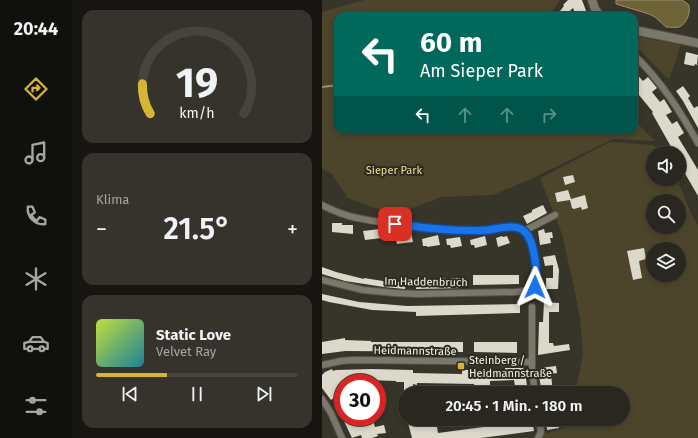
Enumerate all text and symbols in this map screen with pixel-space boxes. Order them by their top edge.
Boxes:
text: 20:44 [14,18,58,40]
text: 60 m [420,26,482,59]
icon: left [354,28,406,80]
text: 19 [176,58,218,108]
text: Am Sieper Park [420,60,543,82]
icon: directions [22,75,50,103]
icon: left [412,104,434,126]
icon: ahead [454,104,476,126]
icon: ahead [496,104,518,126]
icon: right [538,104,560,126]
text: km/h [179,105,215,122]
icon: music [22,139,50,167]
map controls [646,146,686,282]
button: sound [646,146,686,186]
park label: Sieper Park [366,164,423,177]
text: Klima [96,192,129,207]
button: search [646,194,686,234]
icon: phone [22,202,50,230]
pin [378,207,412,241]
text: 21.5° [164,211,231,247]
icon: arrive [384,213,406,235]
text: − [96,216,107,243]
text: + [287,216,298,243]
button: layers [646,242,686,282]
icon: climate [22,265,50,293]
position arrow [514,266,556,308]
street label: Im Haddenbruch [384,275,468,289]
text: Static Love [156,326,231,344]
icon: car [22,329,50,357]
text: Velvet Ray [156,344,216,359]
street label: Heidmannstraße [373,344,457,358]
place label: Steinberg / Heidmannstraße [469,354,552,380]
marker: Steinberg / Heidmannstraße [456,361,466,371]
speed limit sign: 30 [334,374,386,426]
icon: previous [119,383,141,405]
icon: pause [186,383,208,405]
icon: next [253,383,275,405]
icon: filters [22,392,50,420]
text: 20:45 · 1 Min. · 180 m [445,397,583,415]

